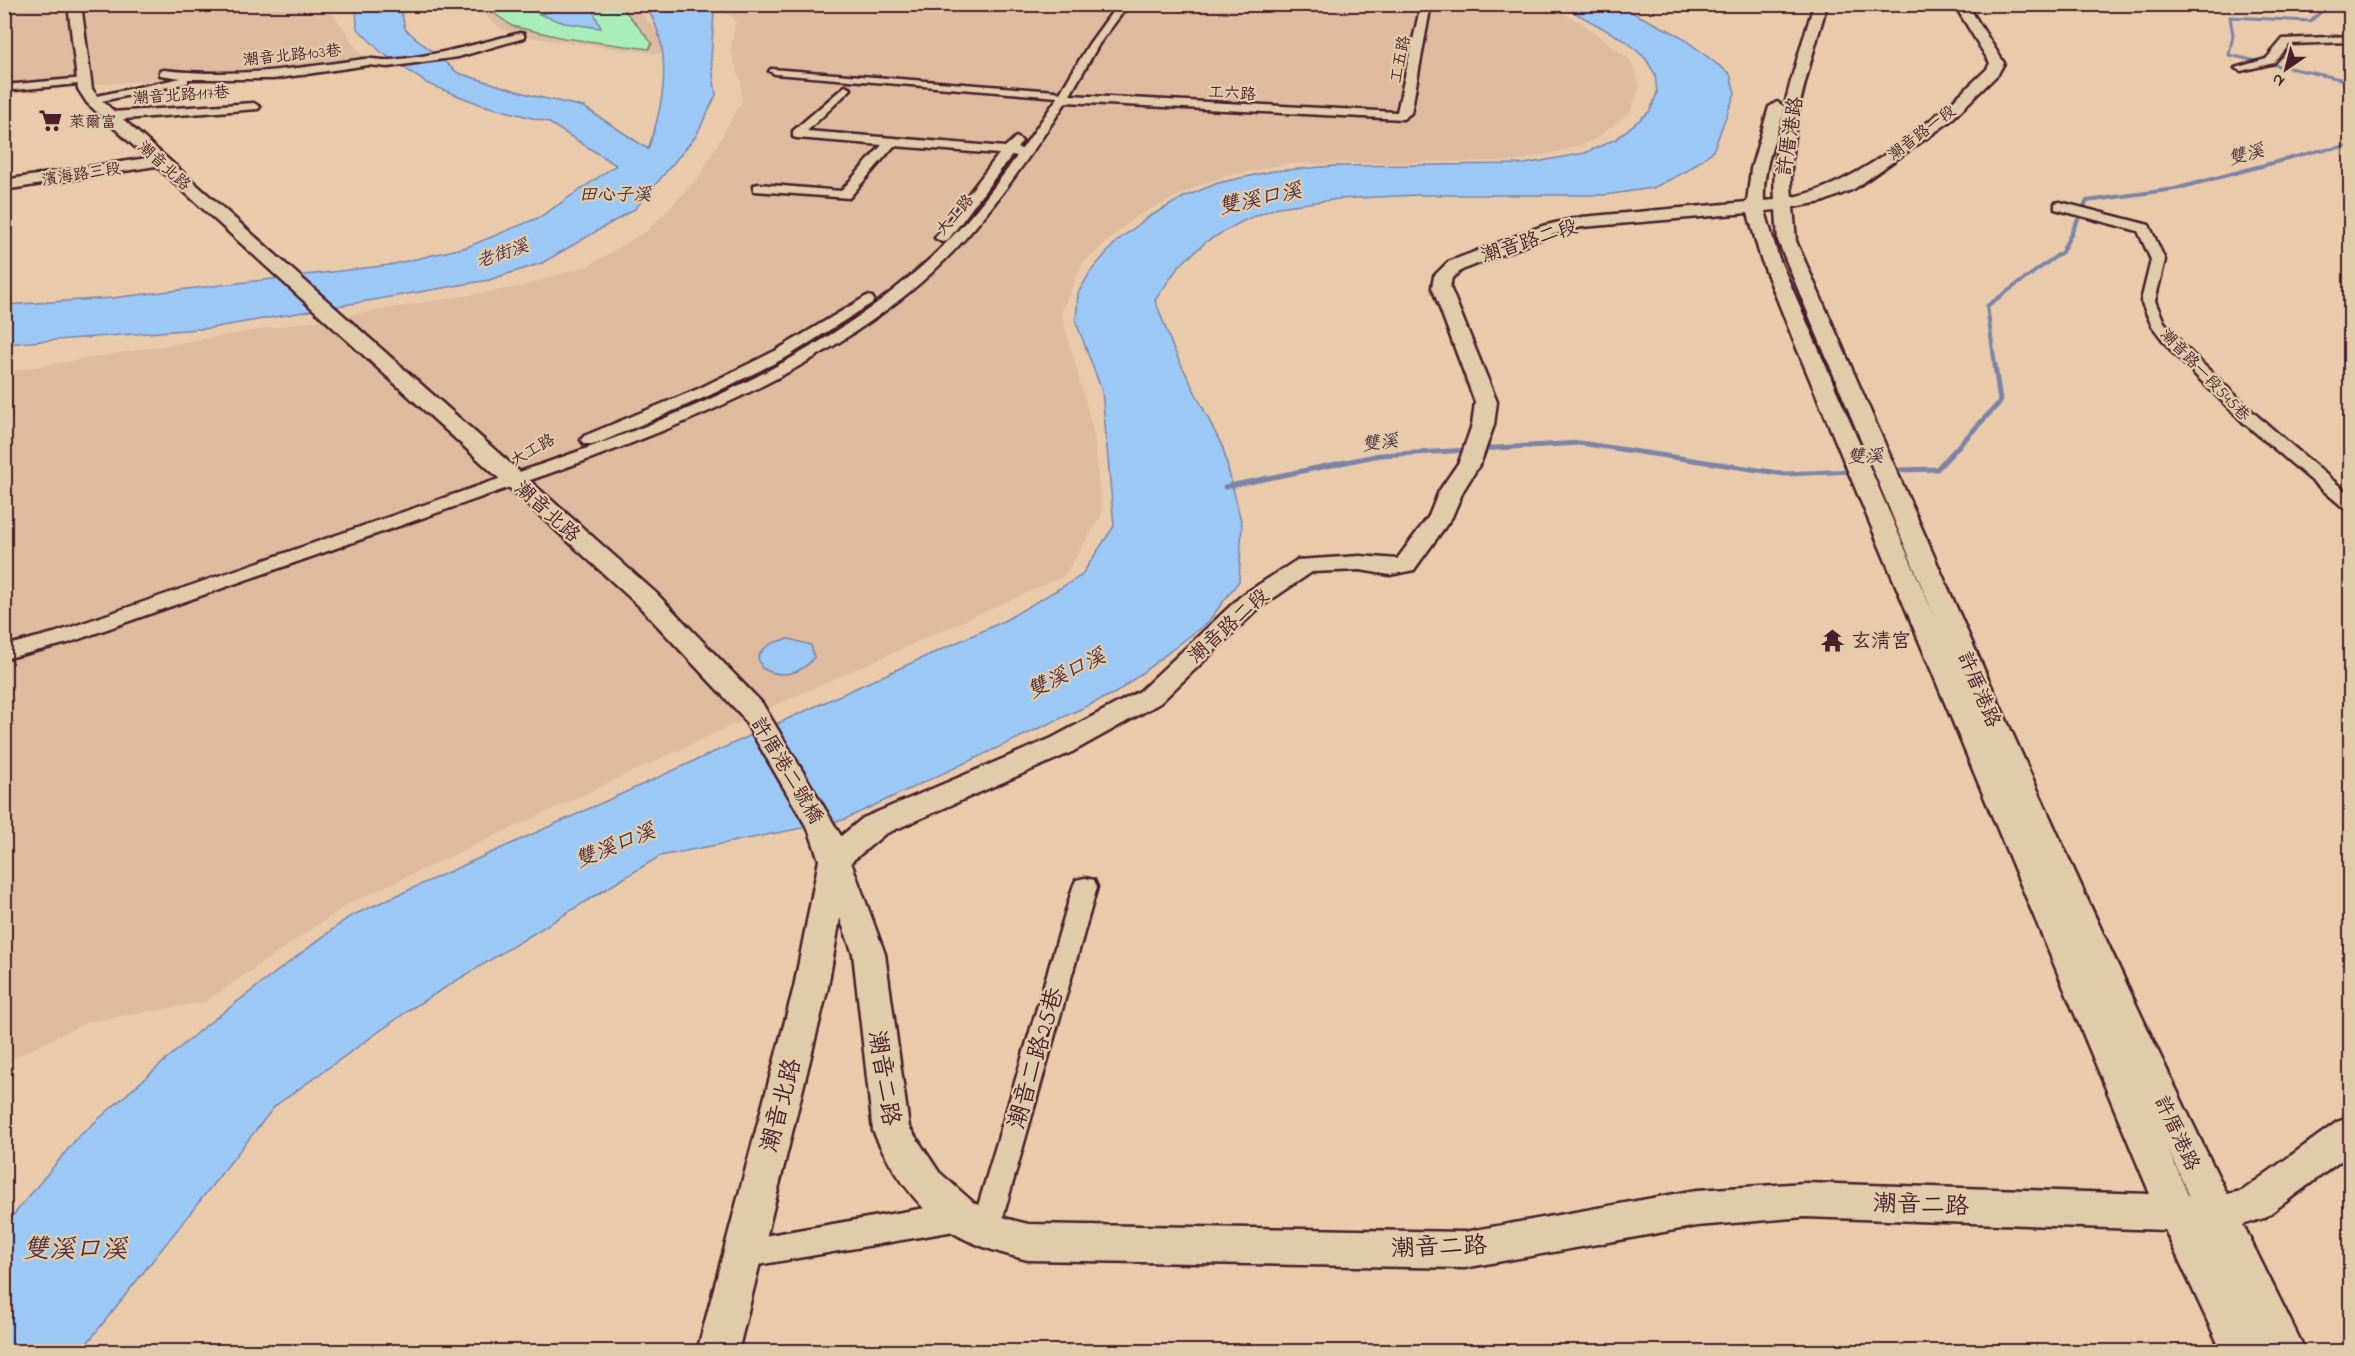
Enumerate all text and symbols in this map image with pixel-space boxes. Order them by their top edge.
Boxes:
street label: 工五路 [1385,34,1417,85]
street label: 潮音北路103巷 [242,39,342,73]
north arrow [2256,39,2316,99]
text: N [2267,67,2290,93]
street label: 潮音北路117巷 [132,81,230,111]
street label: 工六路 [1207,81,1256,107]
street label: 許厝港路 [1771,94,1812,178]
street label: 潮音路一段 [1883,100,1961,167]
supermarket icon: 萊爾富 [38,108,64,134]
place label: 萊爾富 [69,111,117,135]
street label: 潮音北路 [132,136,195,197]
water label: 雙溪 [2226,138,2268,173]
street label: 濱海路三段 [40,157,123,193]
water label: 雙溪口溪 [1216,176,1306,223]
water label: 田心子溪 [579,183,652,209]
street label: 大工路 [931,189,980,241]
street label: 潮音路二段 [1478,213,1582,272]
water label: 老街溪 [473,233,533,276]
street label: 潮音路一段545巷 [2154,324,2255,427]
street label: 大工路 [506,428,560,473]
water label: 雙溪 [1361,429,1401,459]
water label: 雙溪 [1847,444,1885,472]
street label: 潮音北路 [507,475,586,551]
street label: 潮音路二段 [1183,583,1277,671]
temple icon: 玄清宮 [1820,627,1846,653]
place label: 玄清宮 [1851,628,1911,657]
water label: 雙溪口溪 [1023,642,1112,707]
street label: 許厝港路 [1949,647,2007,733]
street label: 許厝港二號橋 [743,712,829,830]
water label: 雙溪口溪 [571,817,661,876]
street label: 潮音二路25巷 [1001,984,1074,1134]
street label: 潮音二路 [858,1028,907,1129]
street label: 潮音北路 [753,1055,812,1157]
street label: 許厝港路 [2146,1092,2206,1177]
street label: 潮音二路 [1872,1187,1969,1226]
street label: 潮音二路 [1391,1229,1488,1268]
water label: 雙溪口溪 [23,1232,129,1270]

